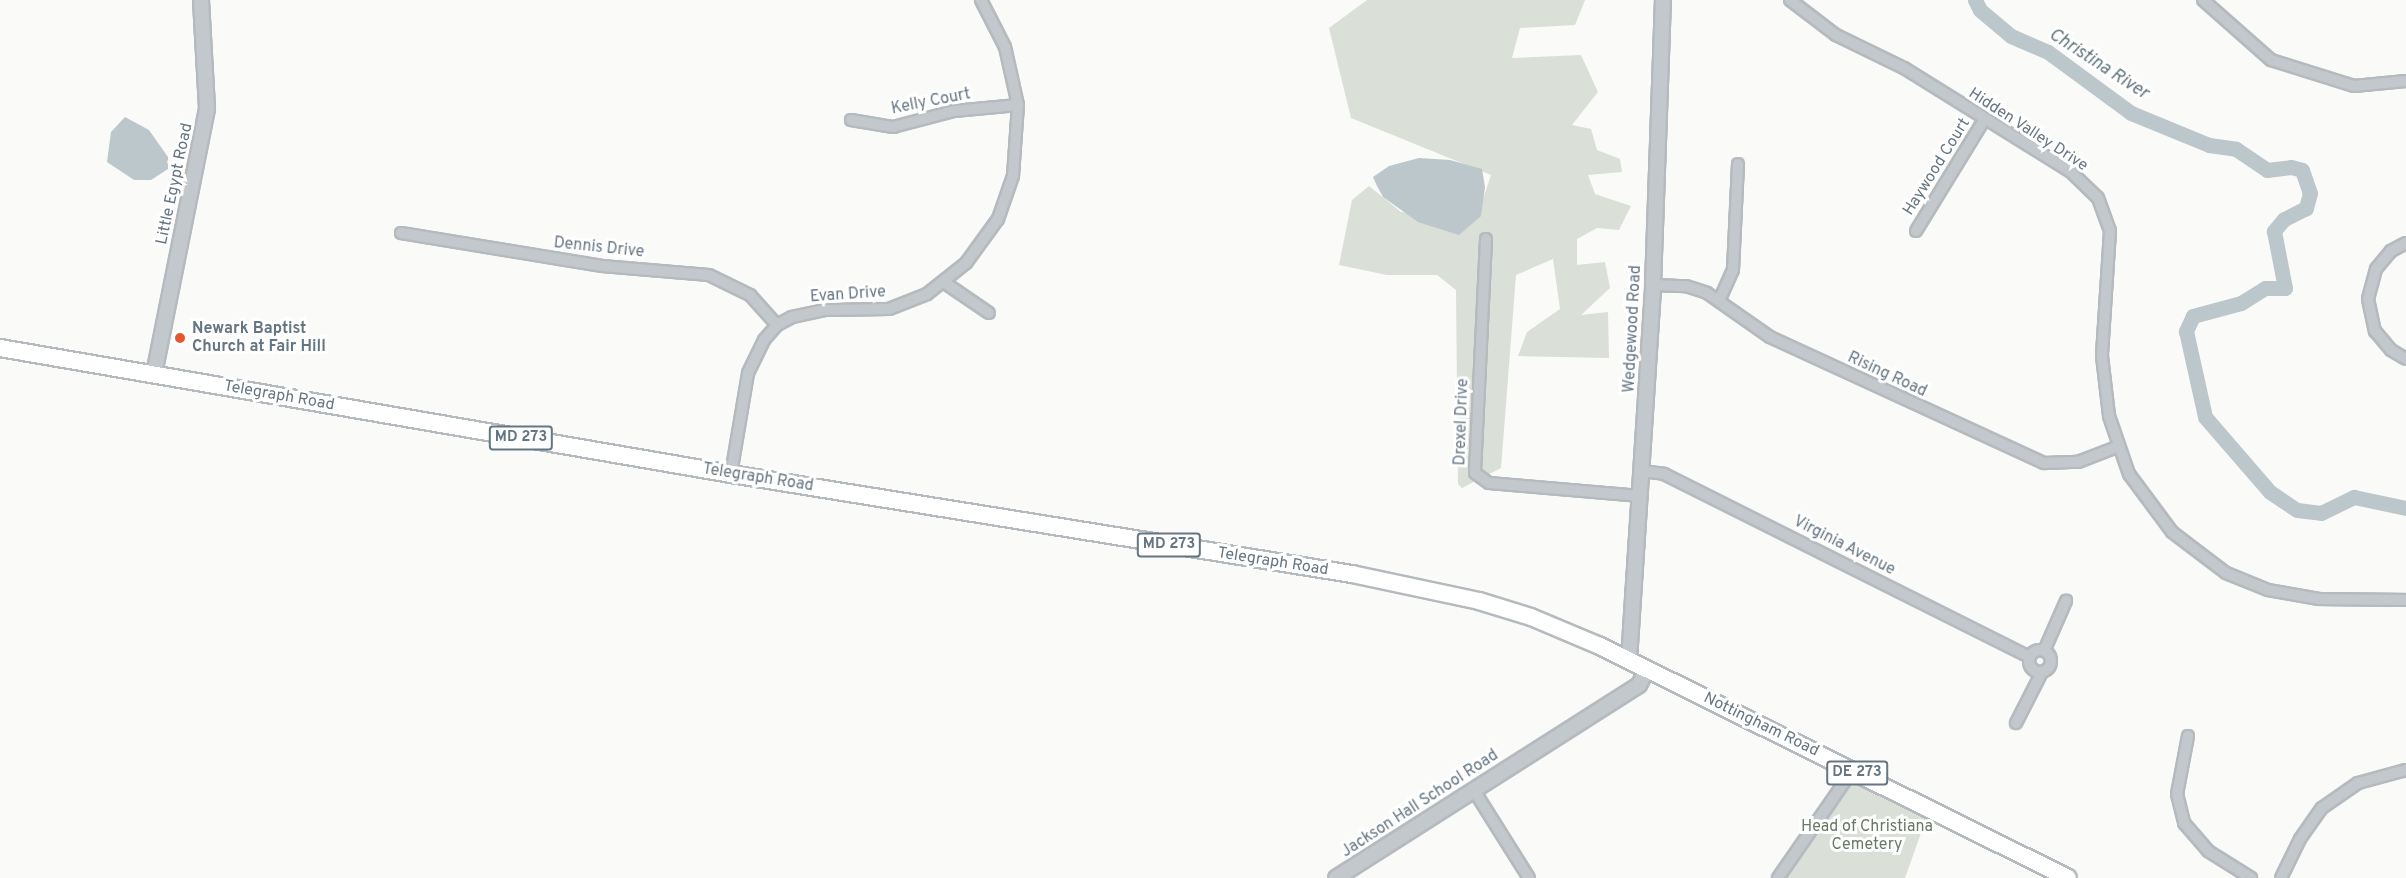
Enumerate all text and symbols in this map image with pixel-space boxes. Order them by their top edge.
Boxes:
water label: Christina River [2044,25,2152,105]
street label: Hidden Valley Drive [1964,84,2092,176]
street label: Kelly Court [890,85,972,119]
street label: Haywood Court [1899,115,1975,219]
street label: Little Egypt Road [153,122,197,246]
street label: Dennis Drive [553,234,645,262]
street label: Wedgewood Road [1620,265,1646,393]
street label: Evan Drive [809,283,887,307]
place label: Newark Baptist Church at Fair Hill [192,319,326,357]
marker: Newark Baptist Church at Fair Hill [173,331,187,345]
street label: Rising Road [1844,348,1930,402]
street label: Telegraph Road [222,377,336,415]
street label: Drexel Drive [1451,378,1473,466]
road number: MD 273 [488,426,554,450]
street label: Telegraph Road [701,460,815,496]
street label: Virginia Avenue [1790,512,1898,580]
road number: MD 273 [1136,533,1202,557]
street label: Telegraph Road [1216,544,1330,580]
street label: Nottingham Road [1700,689,1822,761]
street label: Jackson Hall School Road [1338,746,1502,862]
road number: DE 273 [1826,761,1888,785]
park label: Head of Christiana Cemetery [1801,817,1933,855]

